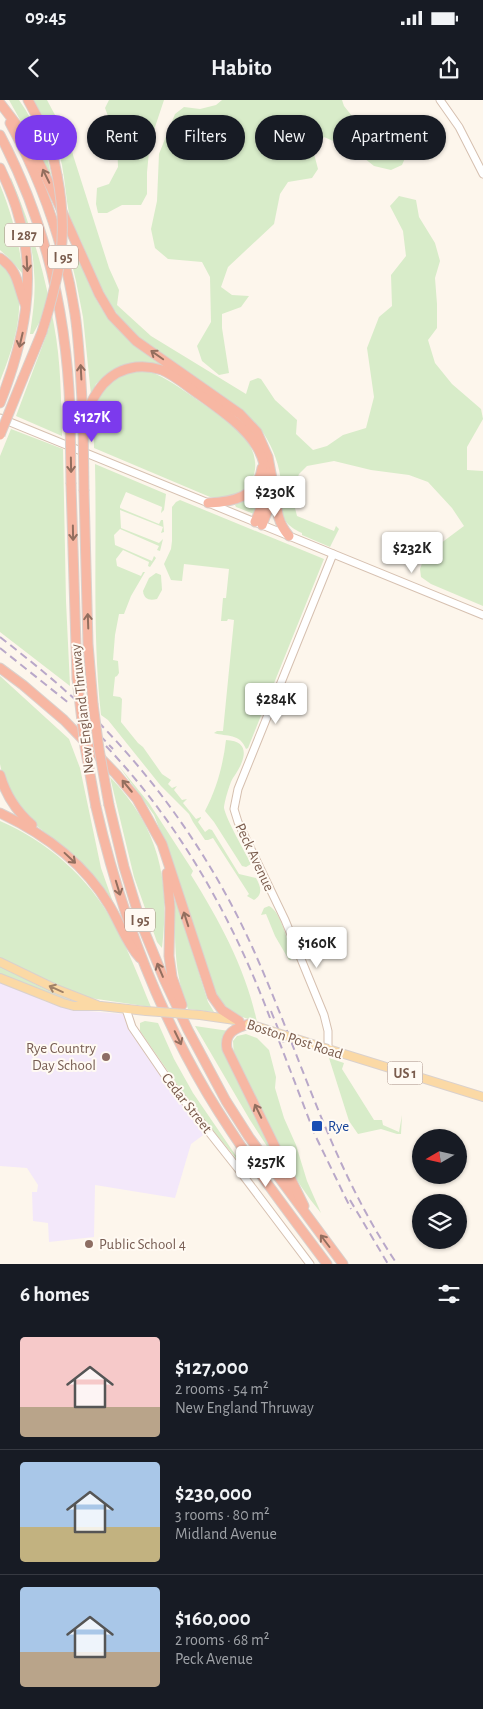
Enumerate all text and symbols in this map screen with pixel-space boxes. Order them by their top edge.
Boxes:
text: 09:45 [25,8,66,27]
icon: back [20,54,48,82]
icon: share [435,54,463,82]
text: Habito [211,57,272,79]
chip: Buy [15,115,77,160]
chip: Rent [87,115,156,160]
chip: Filters [166,115,245,160]
chip: New [255,115,323,160]
chip: Apartment [333,115,446,160]
one-way arrow [41,169,50,184]
road number: I 287 [5,224,43,246]
road number: I 95 [48,246,78,268]
one-way arrow [23,256,32,272]
one-way arrow [16,332,25,348]
one-way arrow [150,350,164,360]
one-way arrow [76,364,85,380]
pin: $127K [57,400,127,443]
text: $127K [74,409,110,425]
one-way arrow [66,456,76,473]
pin: $230K [240,476,310,518]
text: $230K [255,484,295,500]
one-way arrow [68,524,77,540]
pin: $232K [377,532,447,574]
text: $232K [393,540,431,556]
one-way arrow [83,613,92,629]
street label: New England Thruway [68,643,97,774]
pin: $284K [241,682,311,725]
text: $284K [256,691,296,707]
one-way arrow [121,780,133,793]
street label: Peck Avenue [232,821,277,893]
one-way arrow [64,852,77,864]
one-way arrow [113,880,123,896]
road number: I 95 [125,908,155,932]
one-way arrow [181,911,191,927]
pin: $160K [282,926,352,969]
text: $160K [298,935,336,951]
one-way arrow [154,963,164,978]
one-way arrow [49,984,64,994]
street label: Boston Post Road [245,1017,345,1062]
one-way arrow [173,1031,183,1046]
place label: Rye Country Day School [26,1041,97,1073]
marker: Rye Country Day School [100,1051,112,1063]
road number: US 1 [388,1061,422,1084]
street label: Cedar Street [159,1070,215,1136]
one-way arrow [252,1104,262,1119]
marker: Rye [310,1119,324,1133]
place label: Rye [328,1119,349,1134]
north arrow [412,1129,468,1184]
map controls [412,1129,467,1249]
pin: $257K [231,1146,301,1188]
text: $257K [247,1154,285,1170]
button: layers [412,1194,467,1249]
one-way arrow [320,1235,331,1248]
place label: Public School 4 [99,1237,186,1252]
marker: Public School 4 [83,1238,95,1250]
icon: filters [435,1280,463,1308]
text: 6 homes [20,1284,90,1305]
icon: home [60,1357,120,1417]
text: $127,000 [175,1357,249,1378]
text: 2 rooms · 54 m² [175,1381,269,1397]
text: New England Thruway [175,1400,314,1416]
icon: home [60,1482,120,1542]
text: $230,000 [175,1483,252,1504]
text: 3 rooms · 80 m² [175,1507,270,1523]
text: Midland Avenue [175,1526,277,1542]
icon: home [60,1607,120,1667]
text: $160,000 [175,1608,251,1629]
text: 2 rooms · 68 m² [175,1632,269,1648]
text: Peck Avenue [175,1651,253,1667]

